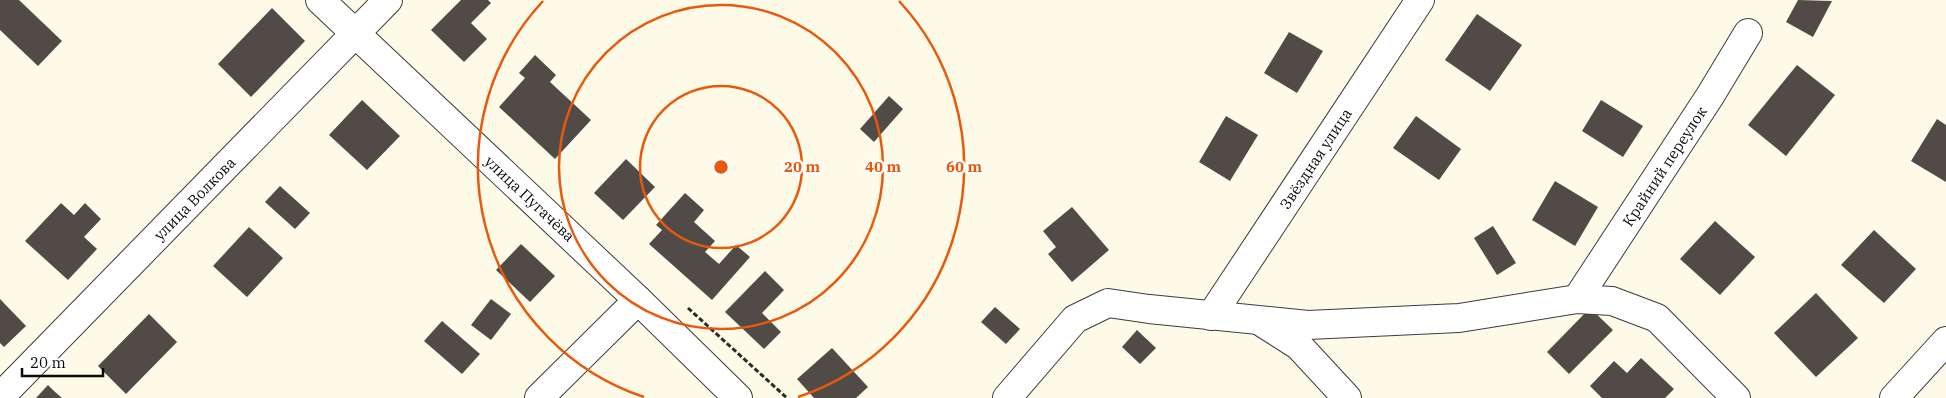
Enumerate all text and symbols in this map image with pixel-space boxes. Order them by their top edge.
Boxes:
street label: Крайний переулок [1618,102,1711,230]
street label: Звёздная улица [1275,104,1355,212]
street label: улица Пугачёва [481,151,579,245]
street label: улица Волкова [149,152,239,244]
text: 20 m [784,157,820,176]
text: 40 m [865,157,901,176]
text: 60 m [946,157,982,176]
centre of rings [712,158,730,176]
scale bar [22,346,104,378]
text: 20 m [30,353,66,372]

